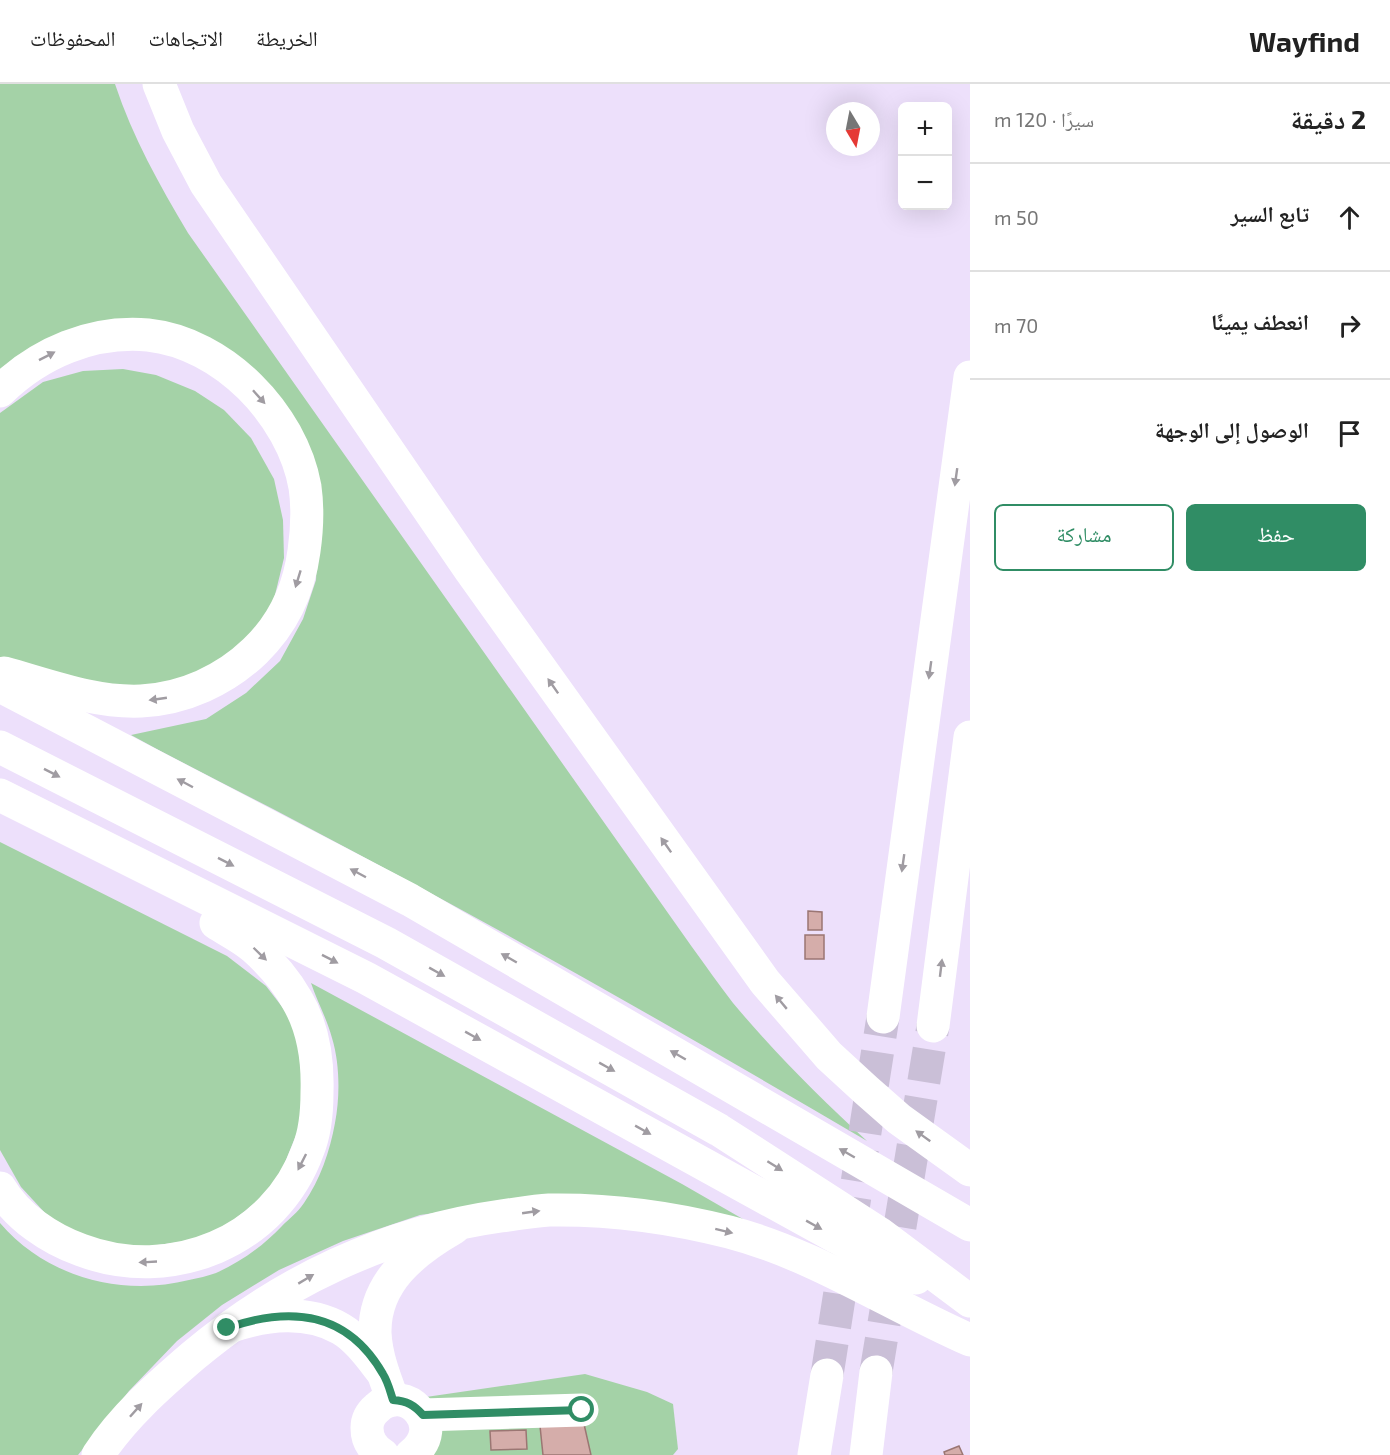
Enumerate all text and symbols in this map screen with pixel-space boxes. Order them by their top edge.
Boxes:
text: Wayfind [1249,24,1360,58]
text: المحفوظات [30,25,115,50]
text: الاتجاهات [148,25,223,50]
text: الخريطة [256,25,318,50]
north arrow [826,102,880,156]
map controls [898,102,952,210]
button: + [898,102,952,156]
text: 2 دقيقة [1291,103,1366,134]
text: سيرًا · 120 m [994,107,1094,131]
button: − [898,156,952,210]
text: تابع السير [1231,200,1309,226]
icon: ahead [1333,201,1366,234]
text: 50 m [994,205,1039,229]
text: انعطف يمينًا [1211,308,1309,334]
icon: right [1333,309,1366,342]
text: 70 m [994,313,1038,337]
one-way arrow [38,352,55,361]
one-way arrow [252,390,266,405]
text: الوصول إلى الوجهة [1155,416,1309,442]
icon: arrive [1333,417,1366,450]
one-way arrow [952,467,961,486]
button: مشاركة [994,504,1174,571]
button: حفظ [1186,504,1366,571]
one-way arrow [293,570,302,588]
one-way arrow [925,660,934,679]
one-way arrow [547,679,559,695]
one-way arrow [148,694,167,703]
one-way arrow [44,769,61,778]
one-way arrow [177,778,194,788]
one-way arrow [660,837,672,853]
one-way arrow [899,854,908,873]
one-way arrow [218,857,235,866]
one-way arrow [350,868,367,878]
one-way arrow [252,946,266,960]
one-way arrow [501,952,517,963]
one-way arrow [321,955,338,964]
one-way arrow [936,958,945,977]
one-way arrow [428,967,445,977]
one-way arrow [775,994,788,1010]
one-way arrow [465,1031,482,1041]
one-way arrow [670,1050,686,1061]
one-way arrow [599,1062,616,1072]
one-way arrow [635,1125,652,1135]
one-way arrow [915,1130,931,1142]
one-way arrow [838,1148,855,1158]
one-way arrow [298,1154,307,1171]
one-way arrow [767,1160,783,1171]
one-way arrow [522,1208,541,1217]
one-way arrow [806,1220,823,1230]
one-way arrow [715,1227,733,1237]
one-way arrow [139,1258,158,1267]
one-way arrow [298,1274,314,1285]
route end [213,1314,239,1340]
route start [568,1396,594,1422]
one-way arrow [129,1402,142,1418]

